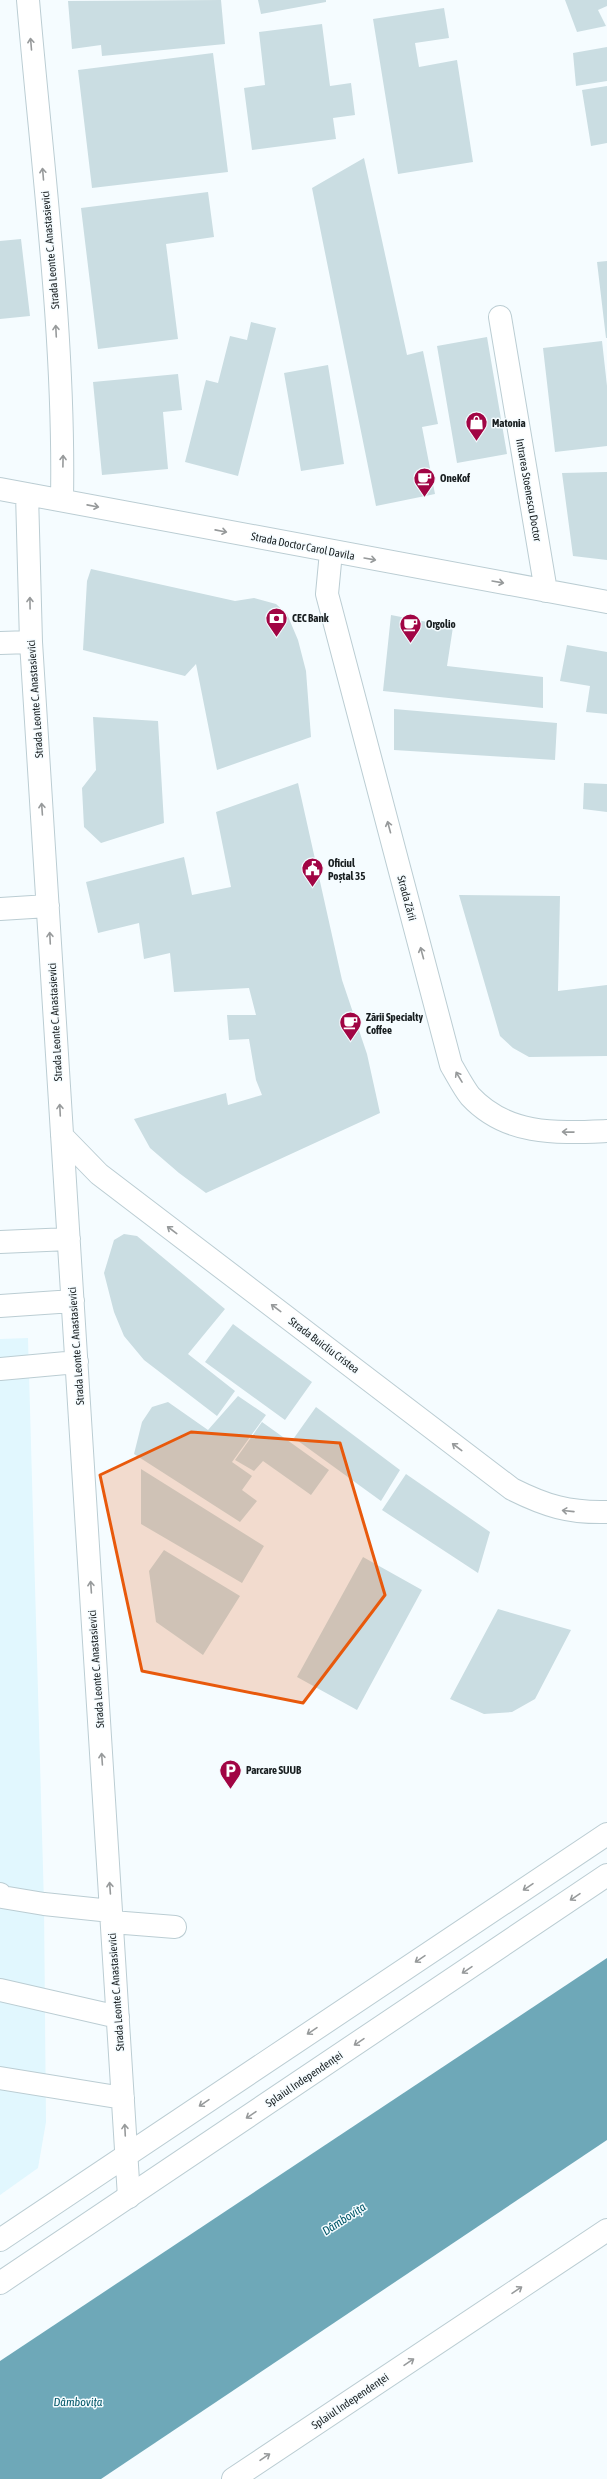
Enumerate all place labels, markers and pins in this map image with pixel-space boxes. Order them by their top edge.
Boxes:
shop icon: Matonia [464,410,490,443]
place label: Matonia [492,417,526,429]
cafe icon: OneKof [412,465,438,498]
place label: OneKof [440,472,471,484]
bank icon: CEC Bank [264,605,290,638]
cafe icon: Orgolio [397,611,423,644]
place label: CEC Bank [292,612,329,624]
place label: Orgolio [426,618,456,630]
public building icon: Oficiul Poștal 35 [299,856,325,889]
place label: Oficiul Poștal 35 [328,857,365,883]
cafe icon: Zării Specialty Coffee [338,1010,364,1043]
place label: Zării Specialty Coffee [366,1011,423,1036]
parking icon: Parcare SUUB [217,1757,243,1790]
place label: Parcare SUUB [246,1764,302,1776]

